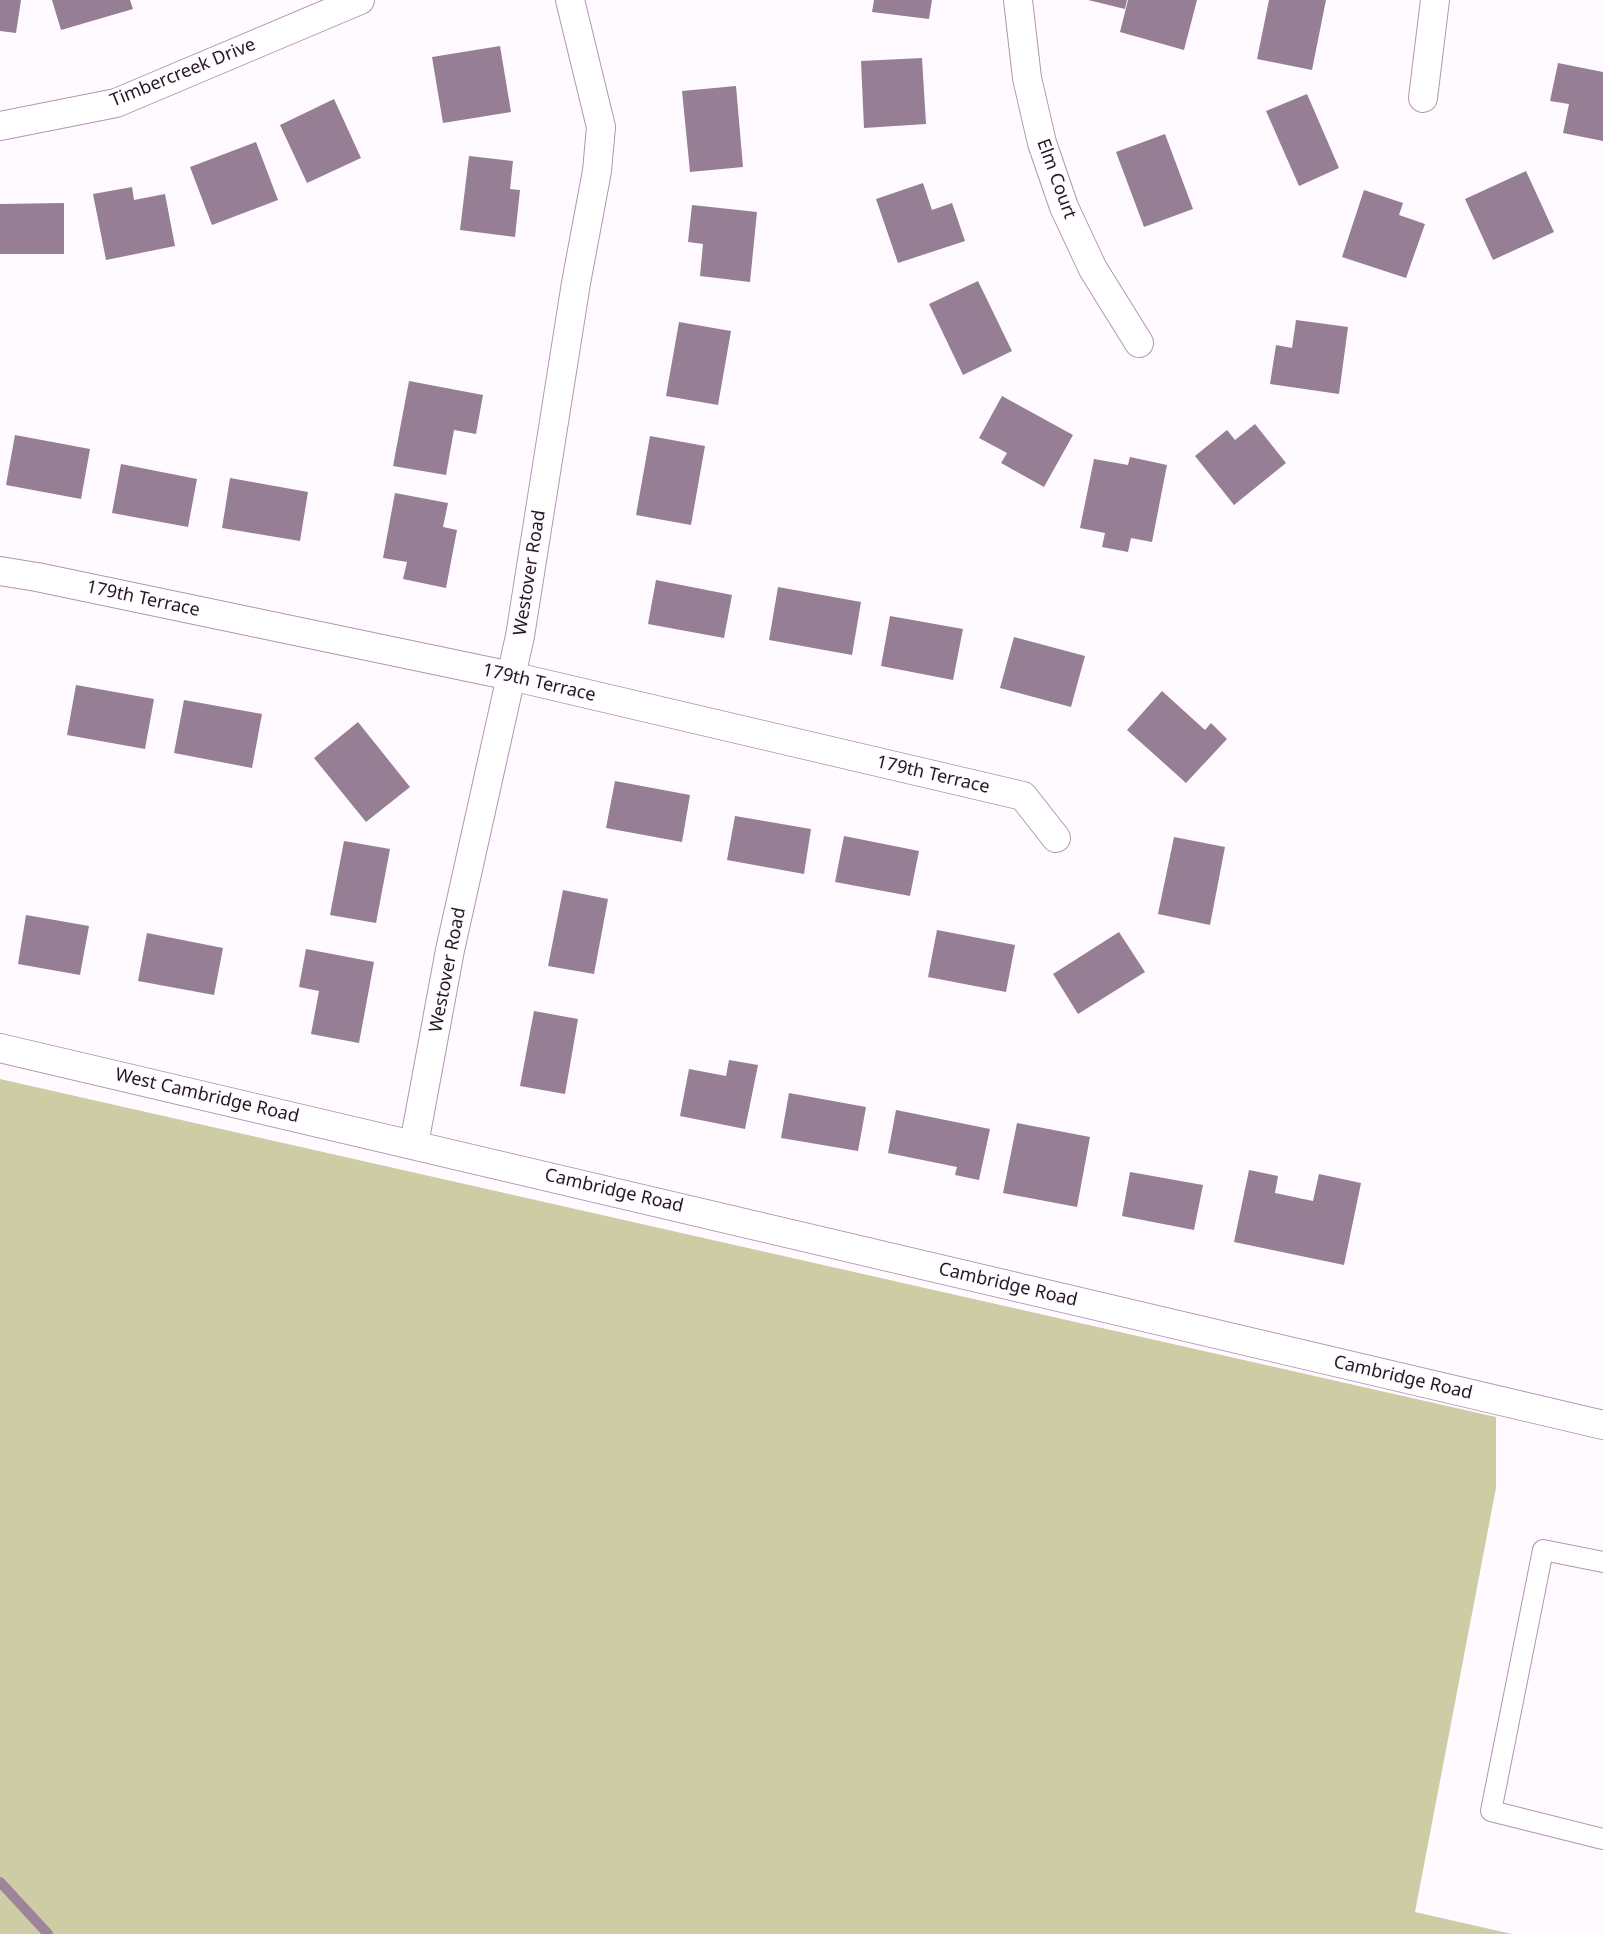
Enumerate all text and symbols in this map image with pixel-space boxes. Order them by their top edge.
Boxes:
street label: Timbercreek Drive [107,34,259,112]
street label: Elm Court [1032,136,1080,222]
street label: Westover Road [509,509,551,637]
street label: 179th Terrace [84,576,202,622]
street label: 179th Terrace [480,659,598,707]
street label: 179th Terrace [874,751,992,799]
street label: Westover Road [425,906,471,1034]
street label: West Cambridge Road [113,1064,301,1128]
street label: Cambridge Road [543,1165,685,1217]
street label: Cambridge Road [937,1259,1079,1311]
street label: Cambridge Road [1332,1352,1474,1404]

